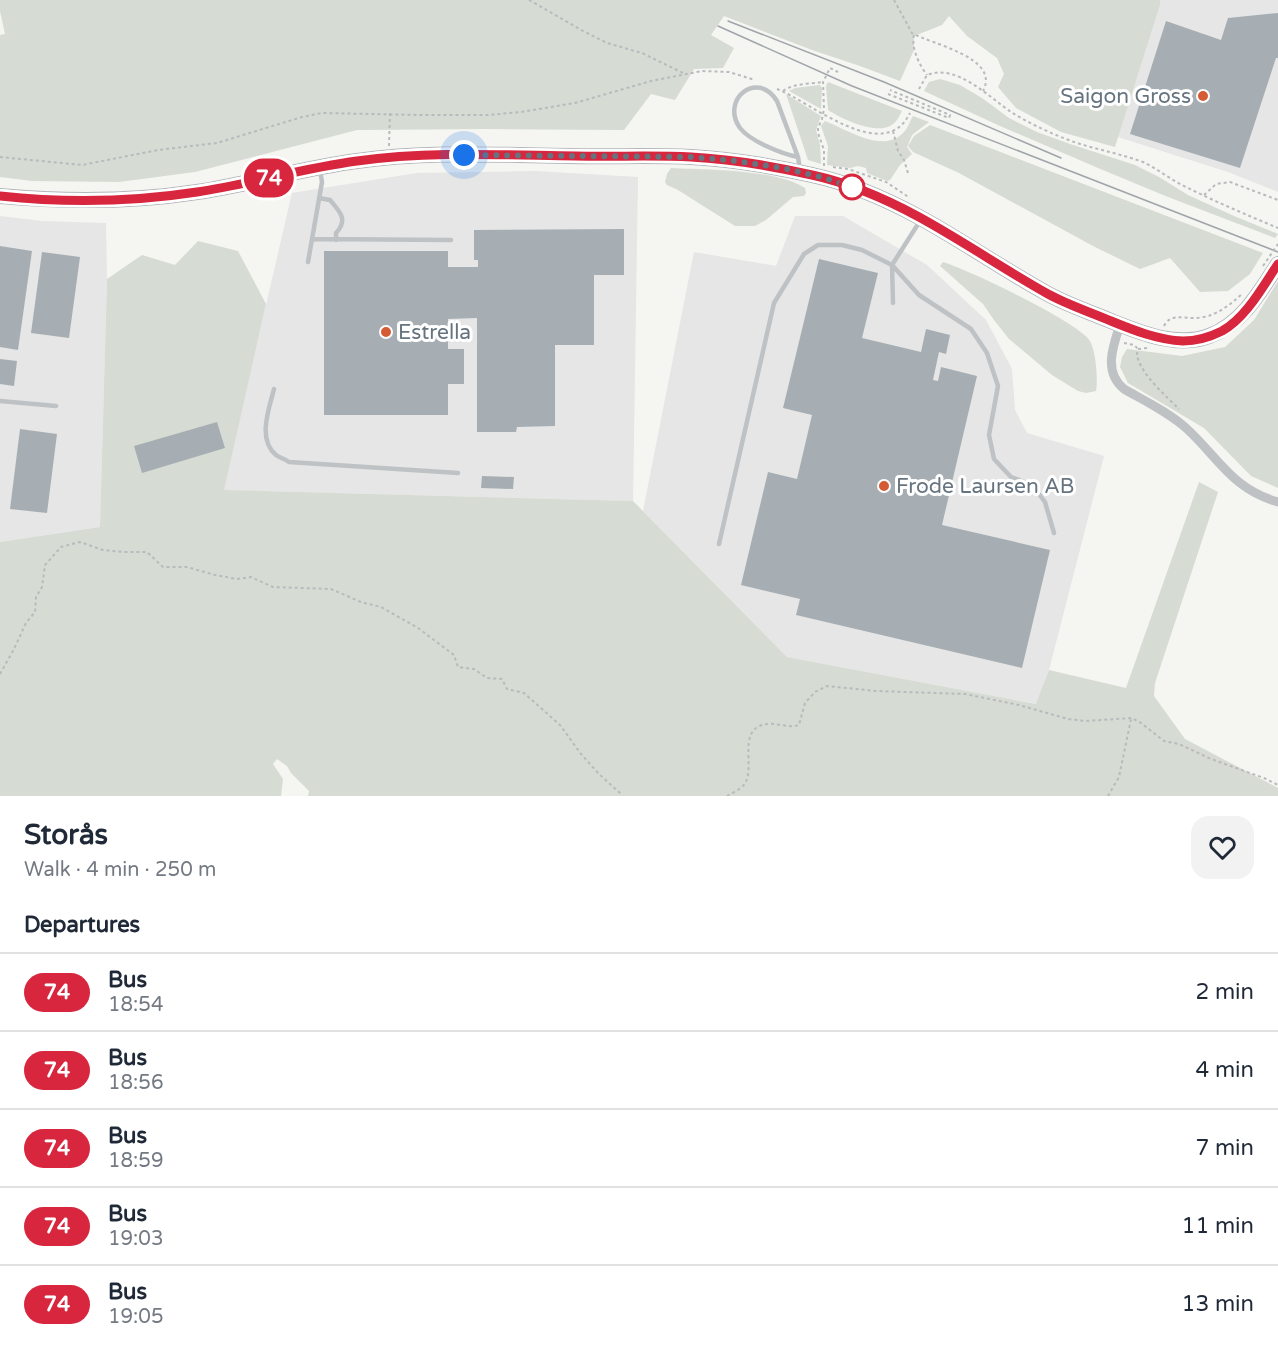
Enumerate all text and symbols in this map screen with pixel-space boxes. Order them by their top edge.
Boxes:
place label: Saigon Gross [1060,84,1191,109]
marker: Saigon Gross [1196,89,1210,103]
your location [449,140,479,170]
line badge: 74 [242,158,296,198]
text: 74 [256,166,282,191]
unlabelled marker [839,174,865,200]
place label: Estrella [398,320,471,345]
marker: Estrella [379,325,393,339]
place label: Frode Laursen AB [896,474,1074,499]
marker: Frode Laursen AB [877,479,891,493]
button: heart [1191,816,1254,879]
text: Storås [24,818,108,852]
text: Walk · 4 min · 250 m [24,858,216,882]
text: Departures [24,912,140,938]
text: Bus [108,967,147,993]
text: 2 min [1195,979,1254,1005]
text: 74 [44,980,70,1005]
text: 18:54 [108,993,163,1017]
text: Bus [108,1045,147,1071]
text: 4 min [1195,1057,1254,1083]
text: 74 [44,1058,70,1083]
text: 18:56 [108,1071,163,1095]
text: Bus [108,1123,147,1149]
text: 7 min [1195,1135,1254,1161]
text: 74 [44,1136,70,1161]
text: 18:59 [108,1149,163,1173]
text: Bus [108,1201,147,1227]
text: 11 min [1182,1213,1254,1239]
text: 74 [44,1214,70,1239]
text: 19:03 [108,1227,163,1251]
text: Bus [108,1279,147,1305]
text: 13 min [1182,1291,1254,1317]
text: 74 [44,1292,70,1317]
text: 19:05 [108,1305,163,1329]

